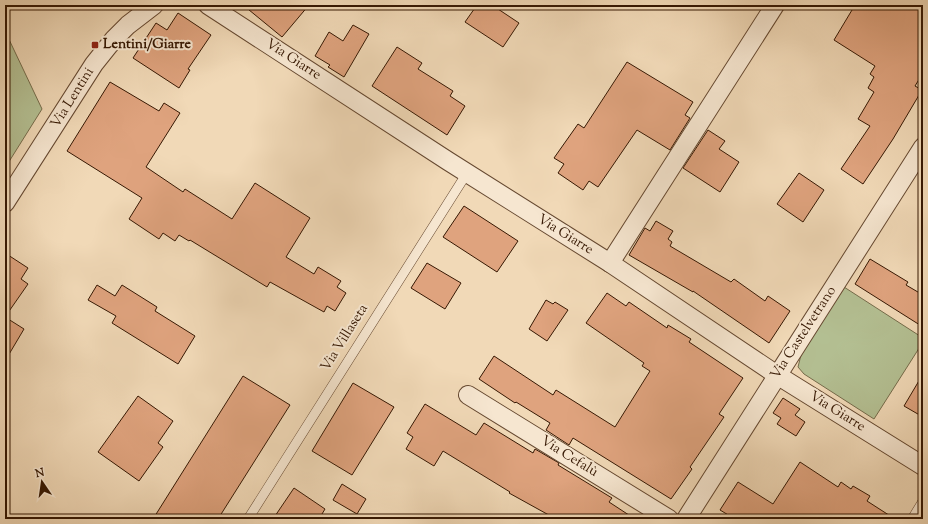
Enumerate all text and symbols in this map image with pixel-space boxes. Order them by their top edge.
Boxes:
place label: Lentini/Giarre [103,35,191,55]
street label: Via Giarre [261,35,325,85]
marker: Lentini/Giarre [90,40,100,50]
street label: Via Lentini [47,64,100,132]
street label: Via Giarre [533,210,597,260]
street label: Via Castelvetrano [766,282,842,384]
street label: Via Villaseta [316,300,374,375]
street label: Via Giarre [805,387,869,437]
street label: Via Cefalù [536,431,602,483]
north arrow [22,462,62,502]
text: N [33,464,46,482]

